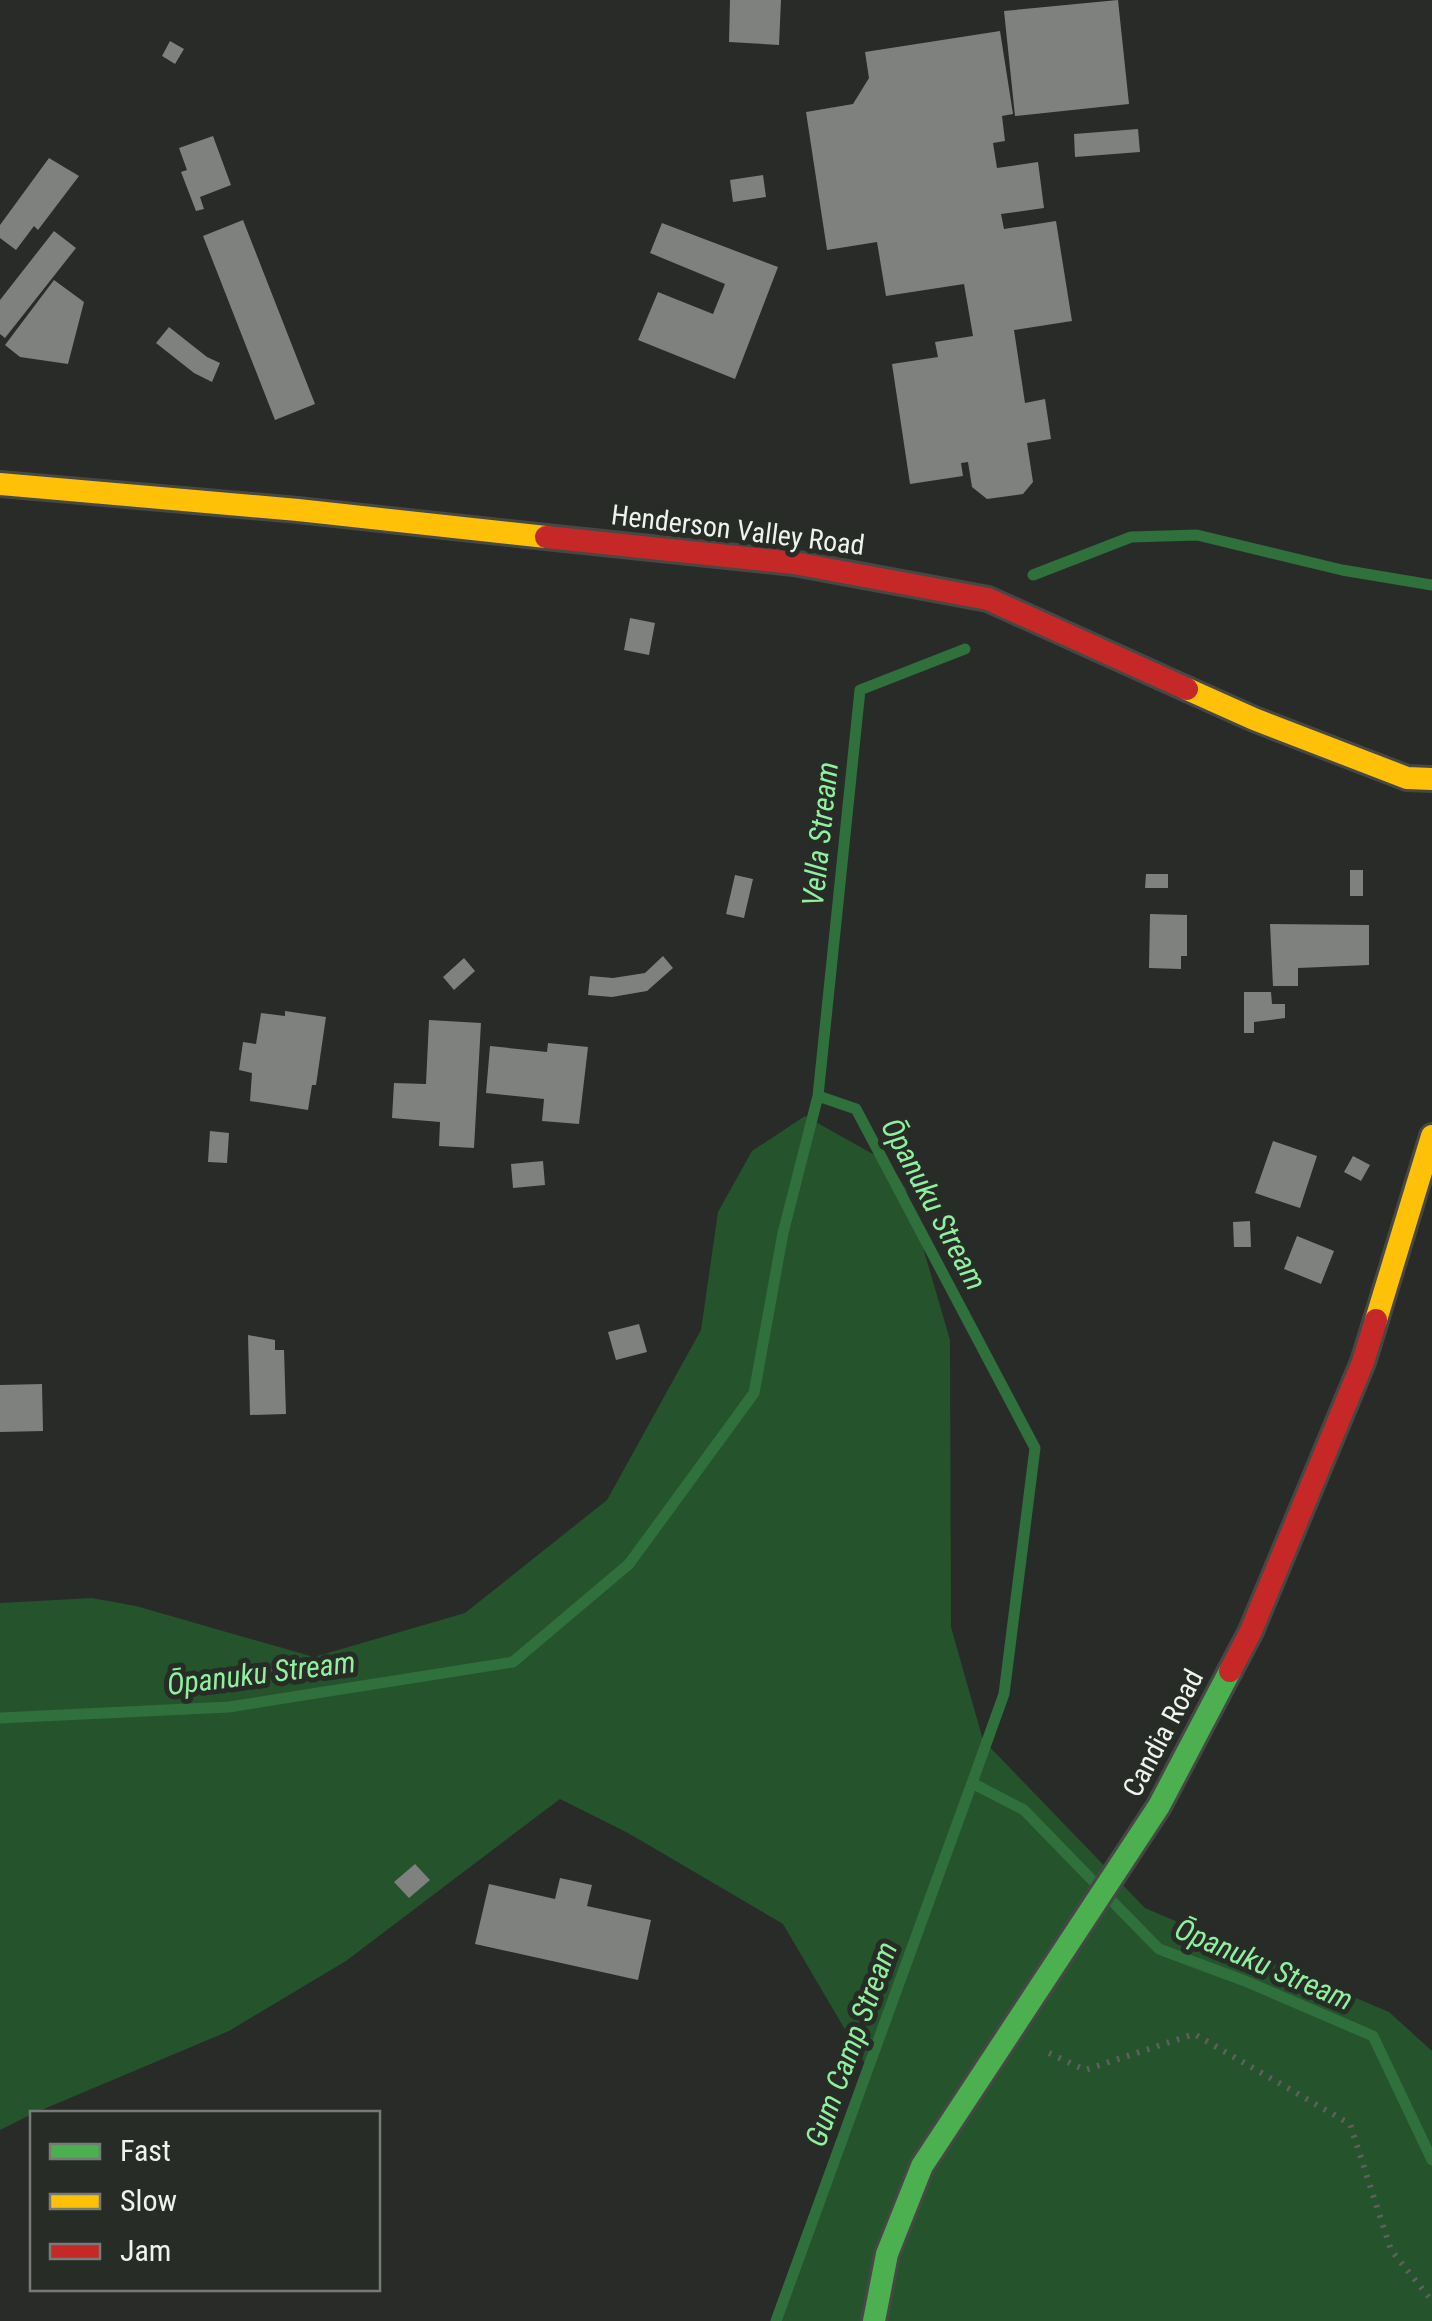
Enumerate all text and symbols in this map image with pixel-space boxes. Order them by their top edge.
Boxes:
street label: Henderson Valley Road [609,498,867,562]
water label: Vella Stream [795,760,845,908]
water label: Ōpanuku Stream [874,1112,994,1296]
water label: Ōpanuku Stream [165,1644,357,1702]
street label: Candia Road [1116,1664,1210,1802]
water label: Ōpanuku Stream [1170,1911,1358,2017]
water label: Gum Camp Stream [798,1937,904,2151]
legend [30,2111,380,2291]
text: Fast [120,2133,171,2168]
text: Slow [120,2183,177,2218]
text: Jam [120,2233,171,2268]

